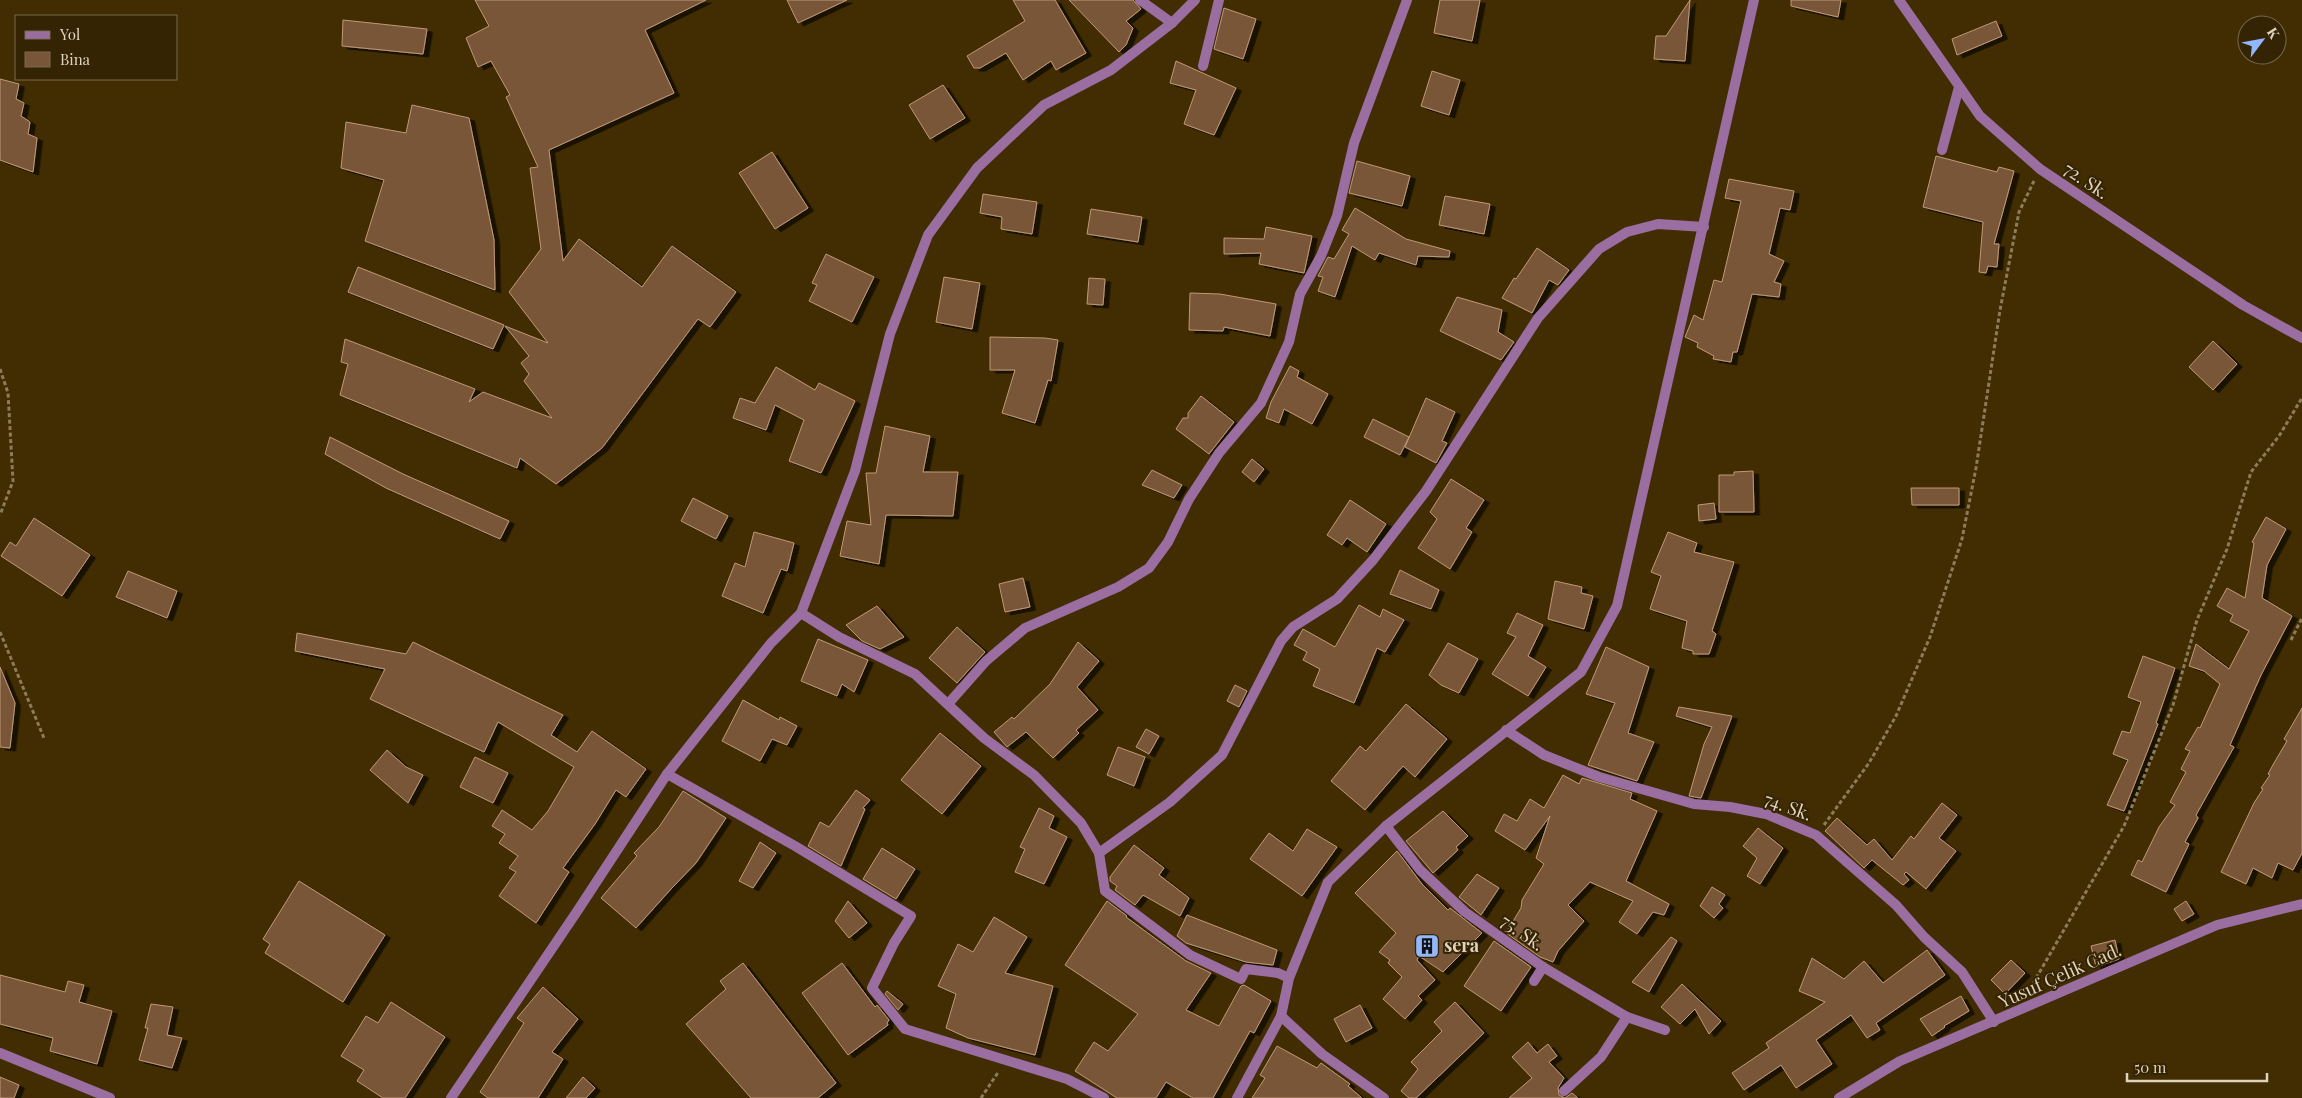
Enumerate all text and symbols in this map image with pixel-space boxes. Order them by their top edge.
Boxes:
legend [15,15,178,80]
north arrow [2237,15,2287,65]
text: Yol [59,24,80,44]
text: K [2263,24,2285,43]
text: Bina [60,49,91,69]
street label: 72. Sk. [2059,156,2114,204]
street label: 74. Sk. [1761,786,1815,826]
street label: 75. Sk. [1496,909,1549,956]
building icon: sera [1414,933,1440,959]
place label: sera [1444,933,1480,957]
street label: Yusuf Çelik Cad. [1993,937,2125,1013]
scale bar [2127,1050,2267,1082]
text: 50 m [2134,1057,2167,1077]

